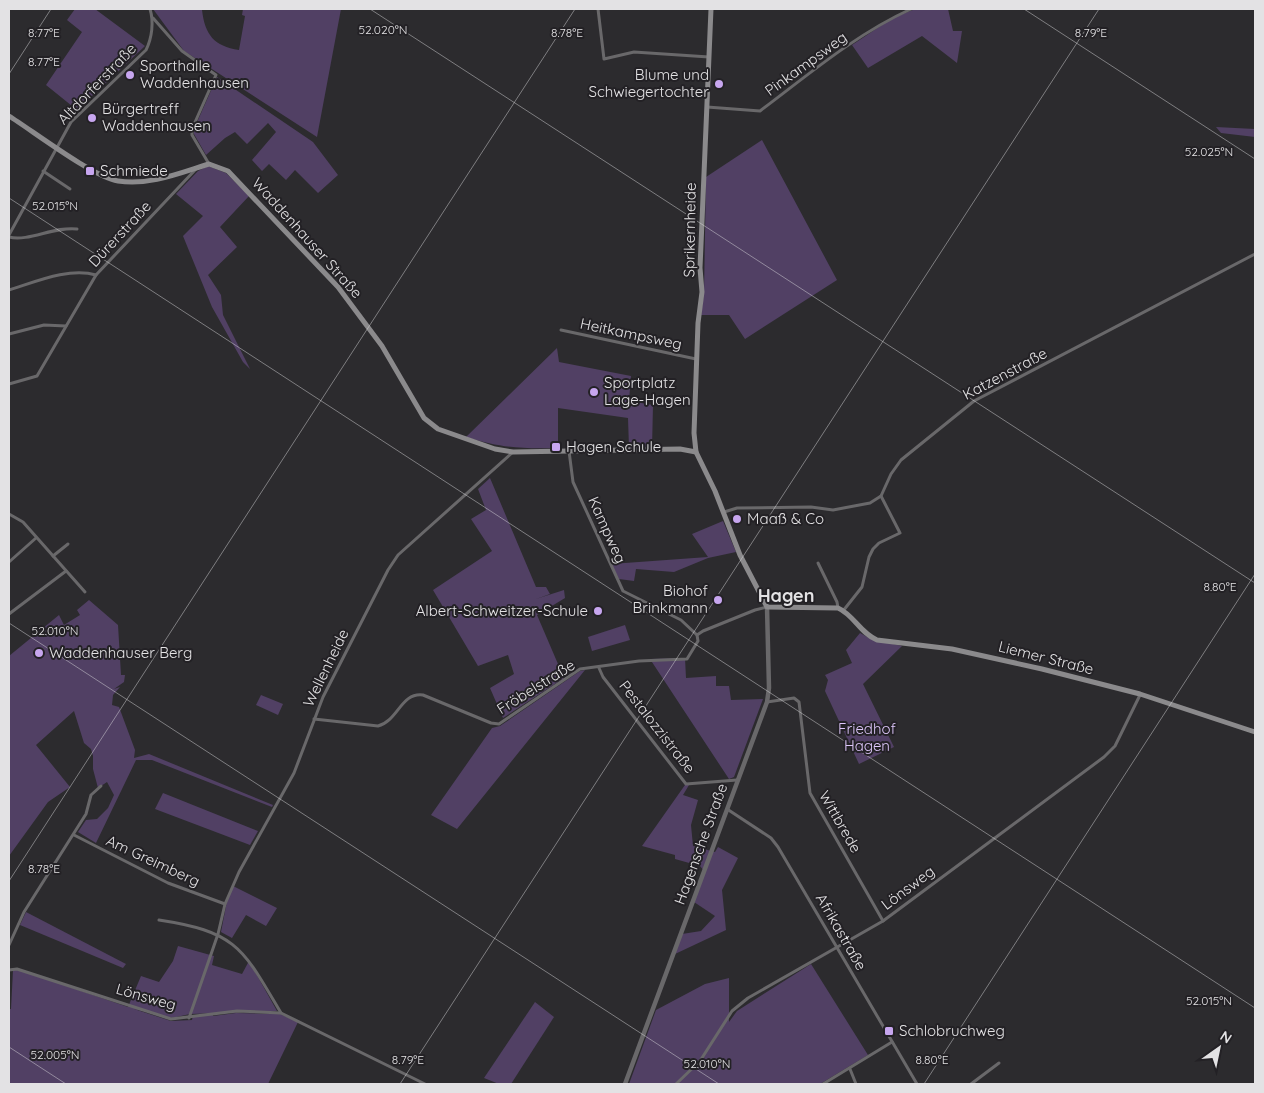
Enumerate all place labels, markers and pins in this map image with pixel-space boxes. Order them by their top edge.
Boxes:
place label: Sporthalle Waddenhausen [140,56,249,92]
place label: Blume und Schwiegertochter [588,65,709,101]
marker: Sporthalle Waddenhausen [124,69,136,81]
marker: Blume und Schwiegertochter [713,78,725,90]
place label: Bürgertreff Waddenhausen [102,99,211,135]
marker: Bürgertreff Waddenhausen [86,112,98,124]
place label: Schmiede [100,161,168,180]
marker: Schmiede [84,165,96,177]
place label: Sportplatz Lage-Hagen [604,373,691,409]
marker: Sportplatz Lage-Hagen [588,386,600,398]
place label: Hagen Schule [566,437,661,456]
marker: Hagen Schule [550,441,562,453]
place label: Maaß & Co [747,509,824,528]
marker: Maaß & Co [731,513,743,525]
place label: Biohof Brinkmann [632,581,709,617]
marker: Biohof Brinkmann [712,594,724,606]
place label: Albert-Schweitzer-Schule [416,601,588,620]
marker: Albert-Schweitzer-Schule [592,605,604,617]
place label: Waddenhauser Berg [49,643,192,662]
marker: Waddenhauser Berg [33,647,45,659]
place label: Schlobruchweg [899,1021,1005,1040]
marker: Schlobruchweg [883,1025,895,1037]

